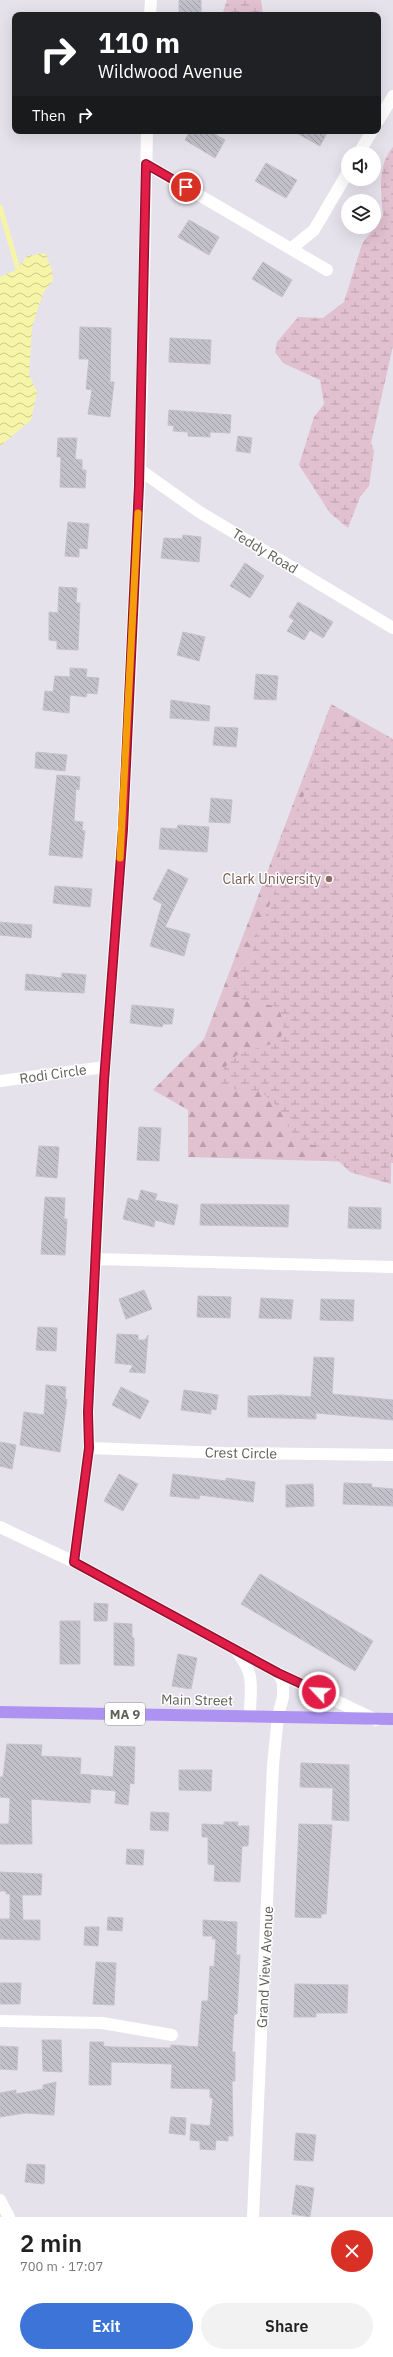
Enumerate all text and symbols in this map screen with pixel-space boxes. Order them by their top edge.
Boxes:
text: 110 m [98,24,180,61]
icon: right [32,28,84,80]
text: Wildwood Avenue [98,60,243,83]
icon: right [74,104,96,126]
text: Then [32,106,66,125]
map controls [341,146,381,234]
button: sound [341,146,381,186]
pin [169,170,203,204]
icon: arrive [175,176,197,198]
button: layers [341,194,381,234]
street label: Teddy Road [229,524,301,578]
place label: Clark University [222,870,321,888]
marker: Clark University [324,874,334,884]
street label: Rodi Circle [18,1060,88,1088]
street label: Crest Circle [205,1443,278,1463]
position arrow [298,1671,340,1713]
street label: Main Street [161,1690,233,1710]
road number: MA 9 [105,1703,145,1725]
street label: Grand View Avenue [253,1905,277,2028]
text: 2 min [20,2227,82,2259]
button: close [331,2230,373,2272]
text: 700 m · 17:07 [20,2258,103,2275]
button: Exit [20,2303,193,2349]
button: Share [201,2303,373,2349]

